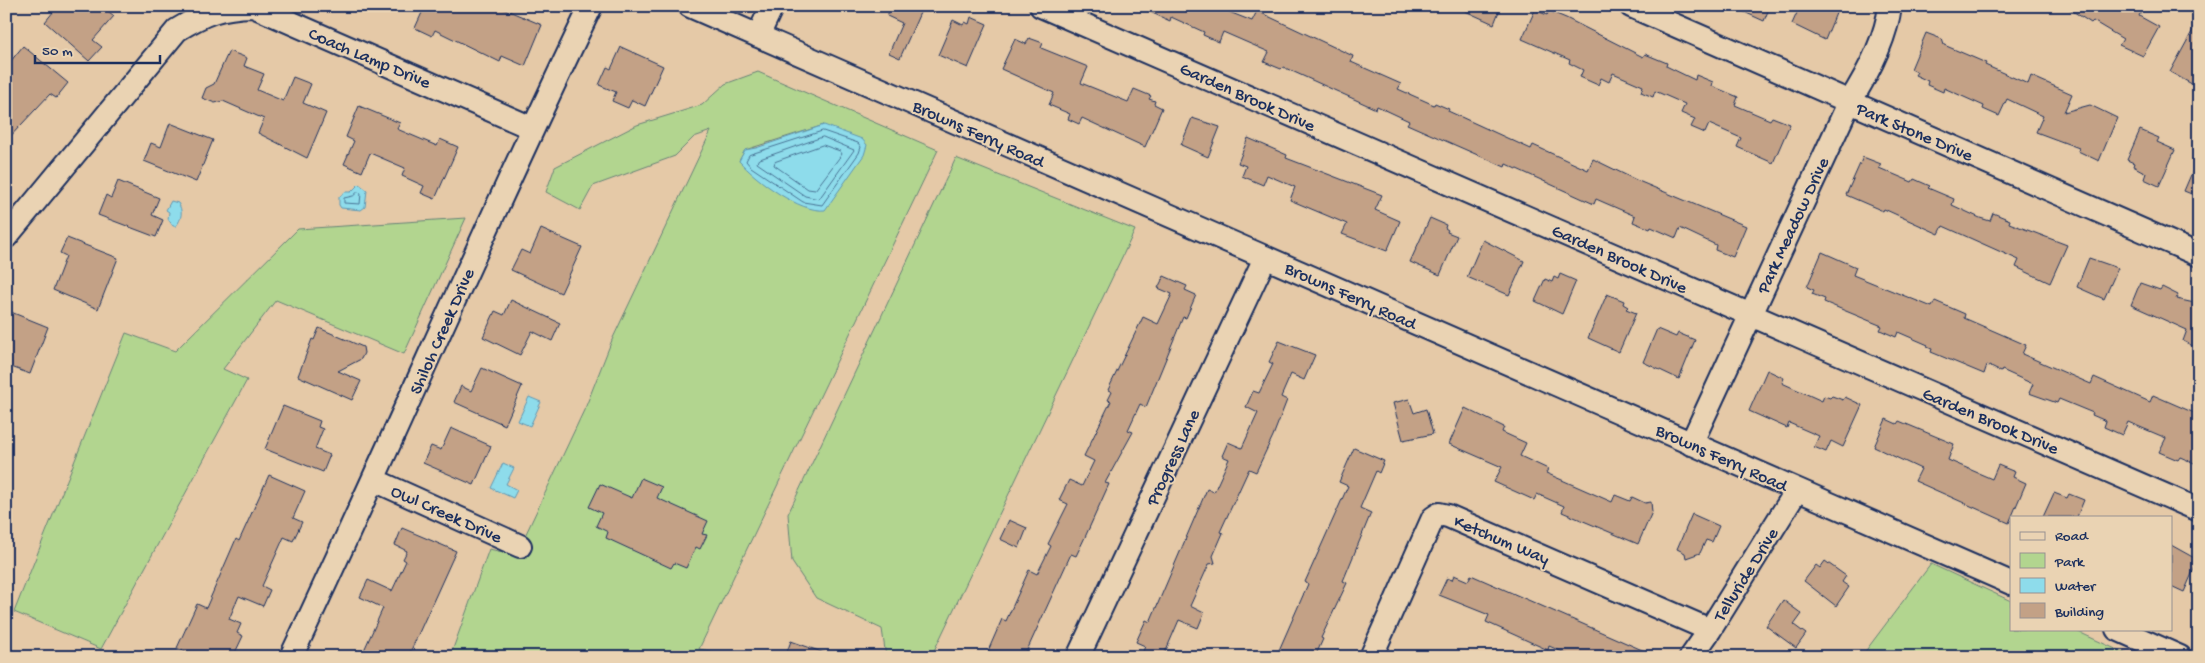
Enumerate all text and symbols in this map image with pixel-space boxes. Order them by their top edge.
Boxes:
street label: Coach Lamp Drive [305,24,434,95]
scale bar [35,32,160,64]
text: 50 m [42,43,73,61]
street label: Garden Brook Drive [1176,59,1319,138]
street label: Browns Ferry Road [908,96,1048,174]
street label: Park Stone Drive [1851,99,1976,168]
street label: Park Meadow Drive [1753,154,1835,298]
street label: Garden Brook Drive [1548,221,1691,300]
street label: Browns Ferry Road [1280,258,1420,336]
street label: Shiloh Creek Drive [406,265,481,398]
street label: Garden Brook Drive [1919,384,2062,461]
street label: Progress Lane [1142,406,1206,510]
street label: Browns Ferry Road [1651,420,1791,498]
street label: Owl Creek Drive [387,481,505,549]
street label: Ketchum Way [1450,512,1552,571]
legend [2010,516,2172,630]
street label: Telluride Drive [1710,524,1785,627]
text: Road [2055,528,2089,546]
text: Park [2054,554,2085,572]
text: Water [2055,578,2097,596]
text: Building [2054,604,2104,622]

